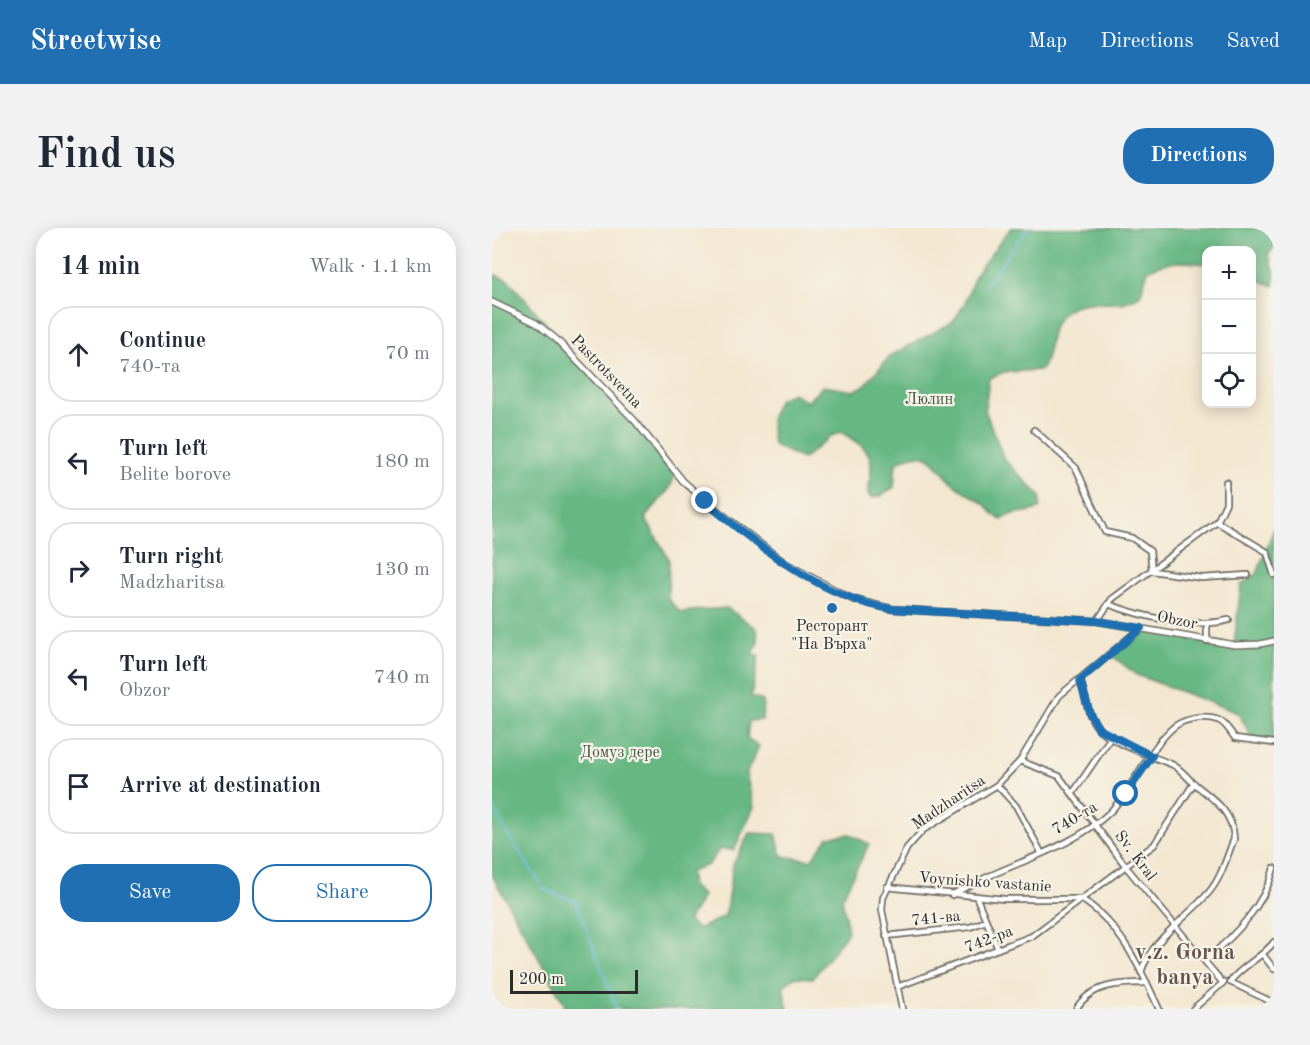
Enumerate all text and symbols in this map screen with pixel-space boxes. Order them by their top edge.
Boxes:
text: Streetwise [30,28,162,56]
text: Map [1028,31,1067,52]
text: Directions [1100,31,1194,52]
text: Saved [1227,31,1280,52]
button: Directions [1123,128,1274,184]
text: Find us [36,135,175,177]
map controls [1202,246,1256,408]
button: + [1202,246,1256,300]
text: 14 min [60,254,140,280]
text: Walk · 1.1 km [309,257,432,277]
button: − [1202,300,1256,354]
text: Continue [119,330,206,352]
street label: Pastrotsvetna [567,332,645,412]
icon: ahead [62,338,95,371]
text: 70 m [385,344,430,364]
button: locate [1202,354,1256,408]
text: 740-та [119,357,181,377]
park label: Люлин [905,392,953,408]
text: Turn left [119,438,208,460]
icon: left [62,446,95,479]
text: 180 m [374,452,430,472]
text: Belite borove [119,465,231,485]
route end [691,487,717,513]
text: Turn right [119,546,223,568]
icon: right [62,554,95,587]
text: 130 m [374,560,430,580]
text: Madzharitsa [119,573,225,593]
marker: Ресторант "На Върха" [825,601,839,615]
street label: Obzor [1155,609,1199,633]
place label: Ресторант "На Върха" [791,619,873,653]
text: Turn left [119,654,208,676]
icon: left [62,662,95,695]
text: 740 m [374,668,430,688]
text: Obzor [119,681,170,701]
park label: Домуз дере [580,745,660,761]
icon: arrive [62,770,95,803]
street label: Madzharitsa [909,773,989,833]
text: Arrive at destination [119,775,321,797]
route start [1112,780,1138,806]
street label: 740-та [1050,799,1100,839]
street label: Sv. Kral [1111,828,1159,884]
button: Save [60,864,240,922]
button: Share [252,864,432,922]
street label: Voynishko vastanie [918,870,1052,896]
street label: 741-ва [911,908,961,930]
street label: 742-ра [963,924,1015,956]
district label: v.z. Gorna banya [1135,942,1235,989]
scale bar [510,967,638,994]
text: 200 m [519,972,564,988]

